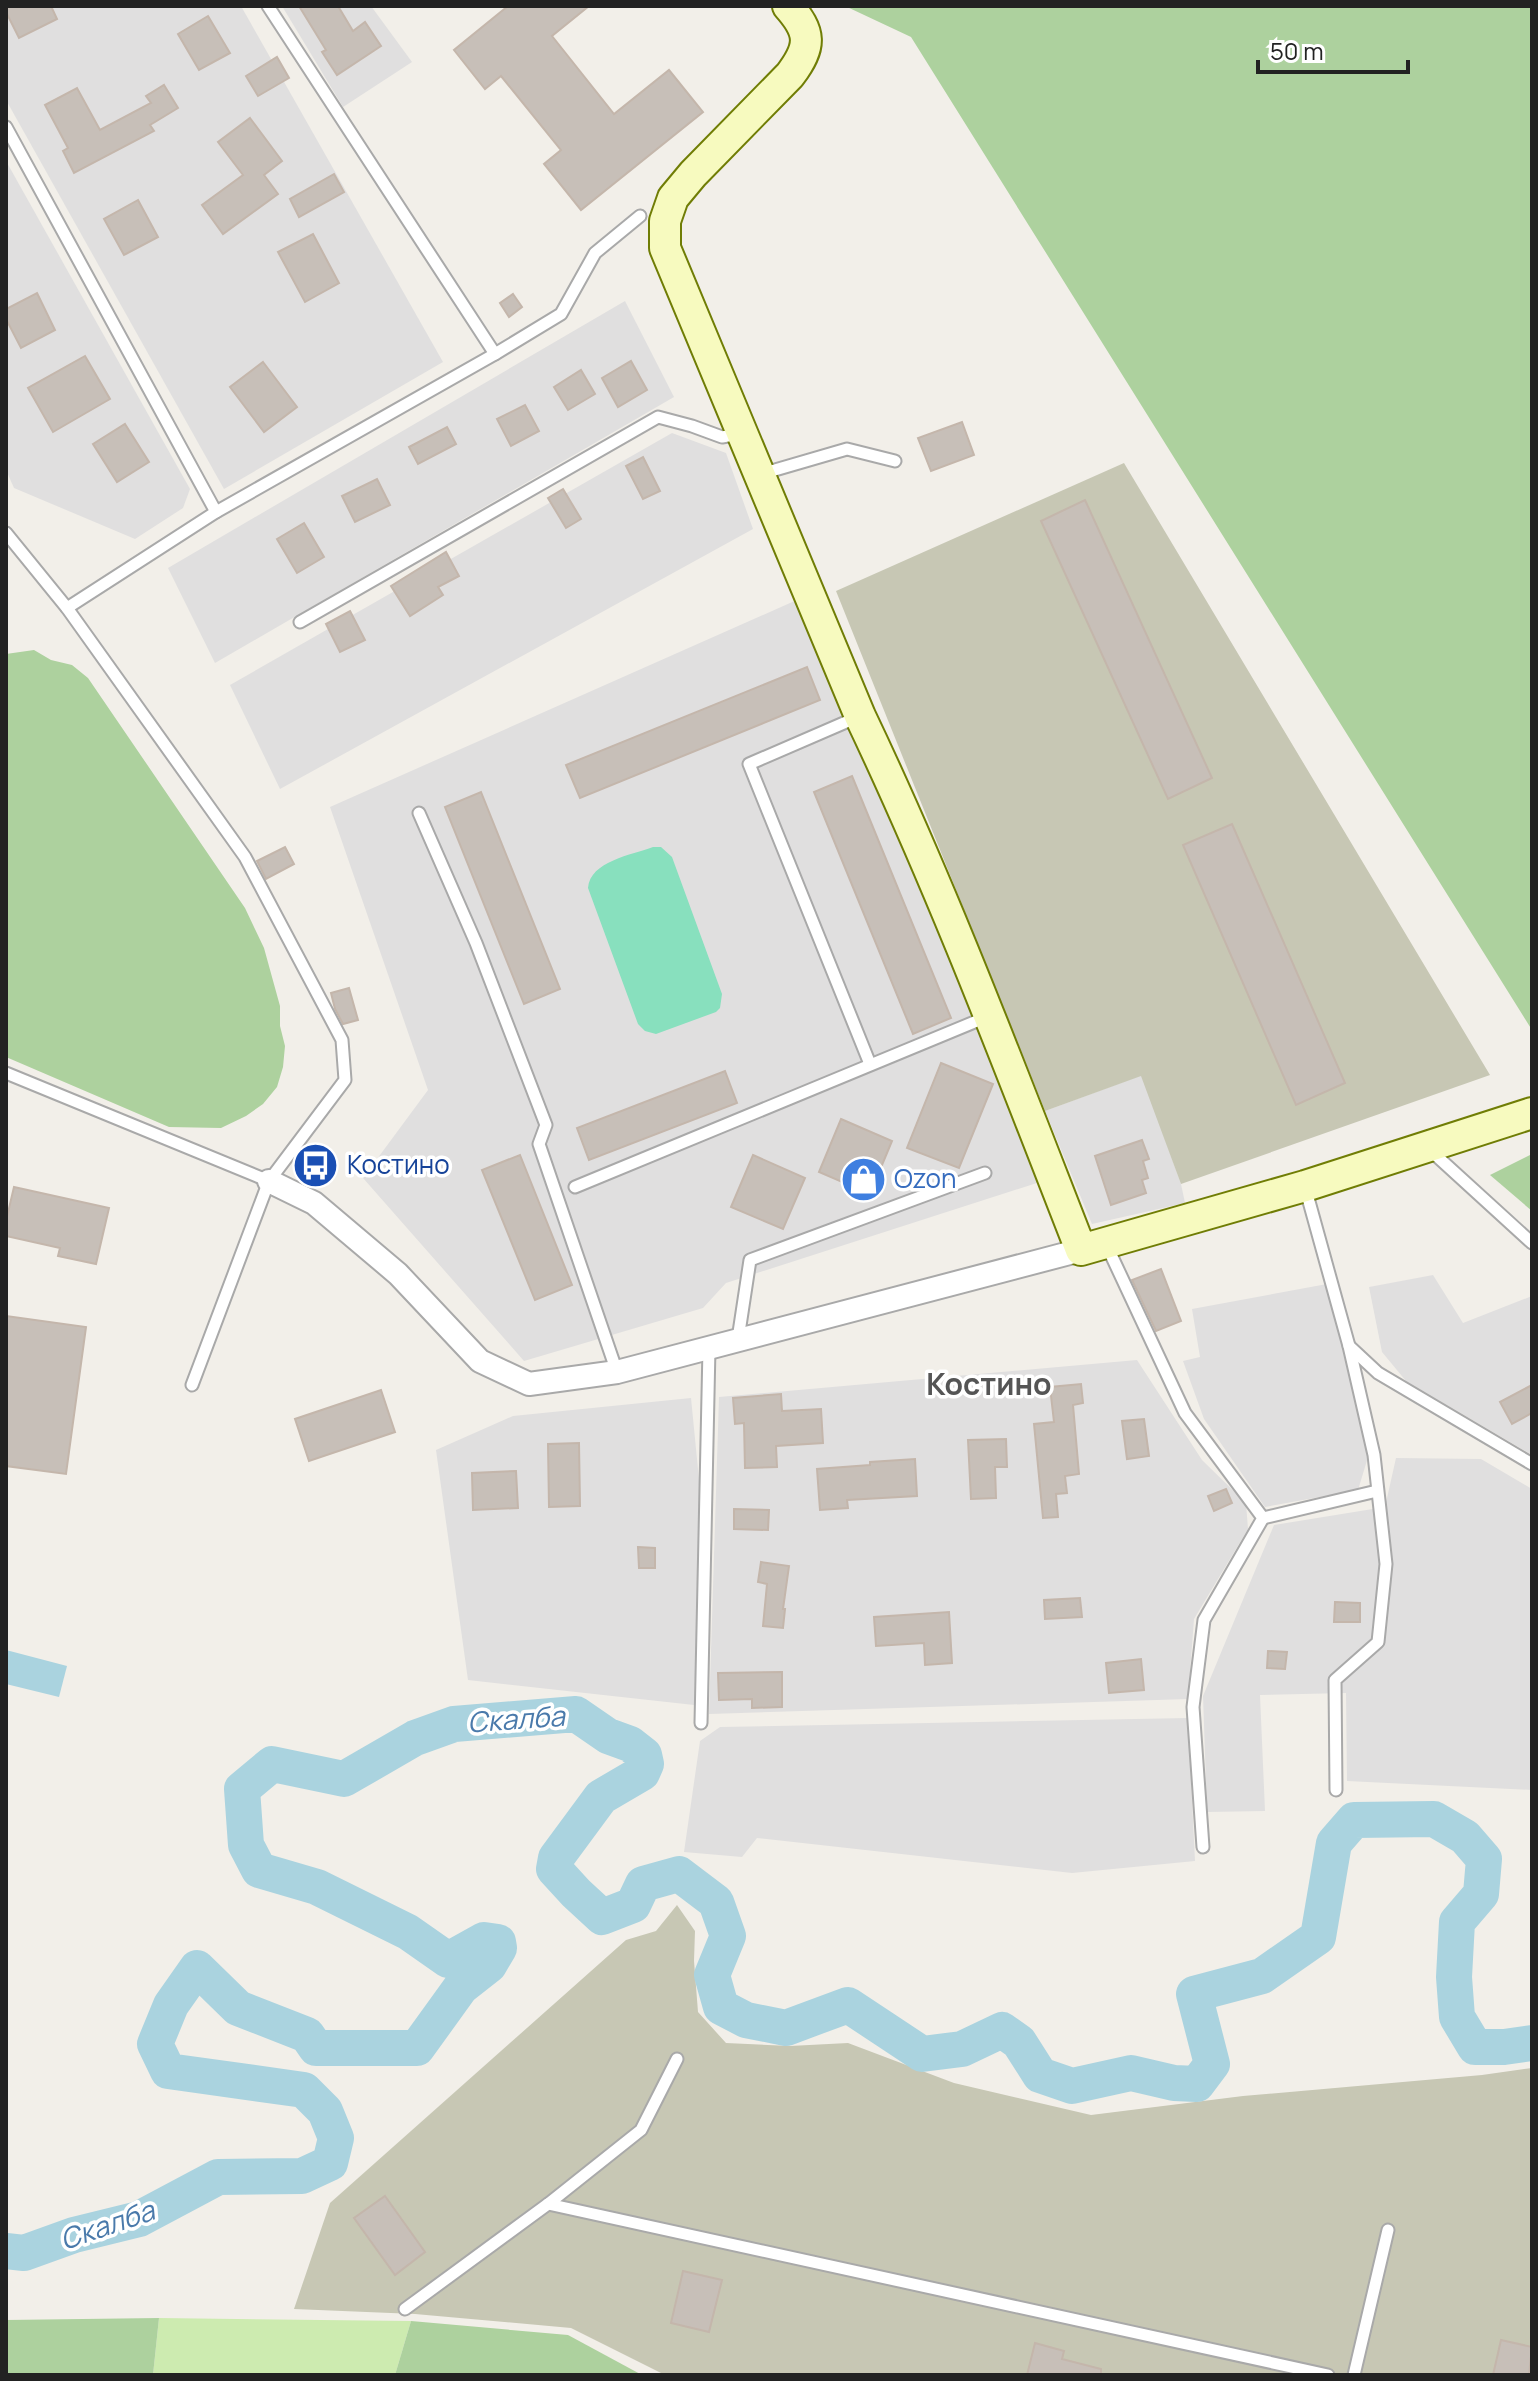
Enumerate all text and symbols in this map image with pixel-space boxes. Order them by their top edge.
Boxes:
scale bar [1258,24,1408,74]
text: 50 m [1270,34,1324,67]
bus stop icon: Костино [292,1141,340,1189]
place label: Костино [347,1146,450,1182]
shop icon: Ozon [839,1155,887,1203]
place label: Ozon [894,1160,956,1196]
district label: Костино [926,1363,1052,1404]
water label: Скалба [466,1696,567,1740]
water label: Скалба [54,2190,160,2258]

